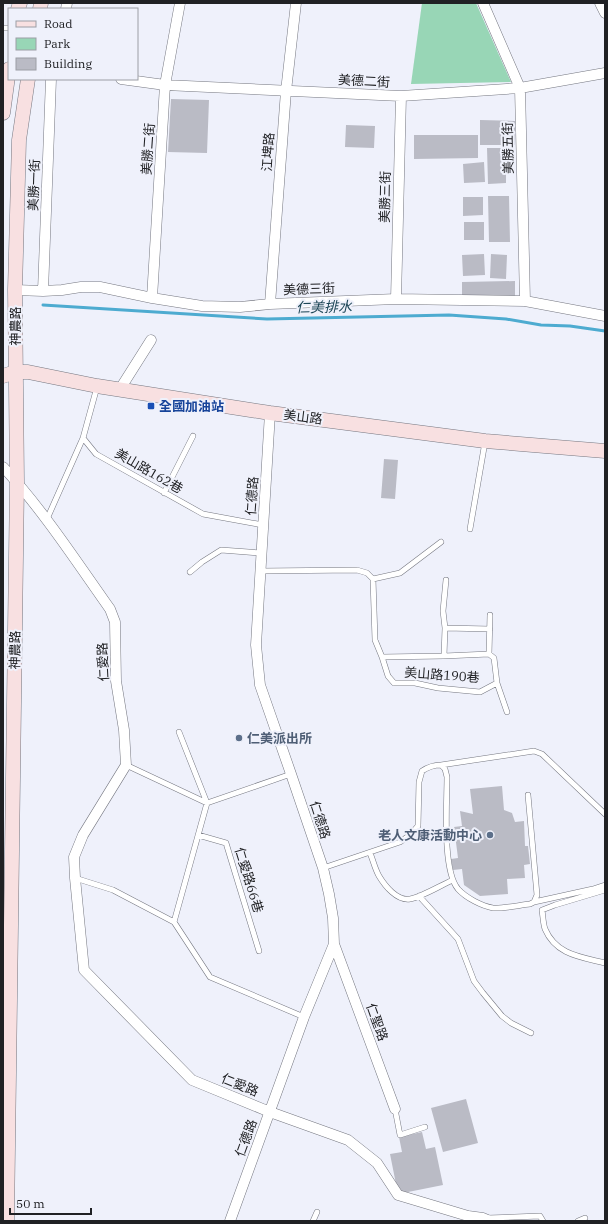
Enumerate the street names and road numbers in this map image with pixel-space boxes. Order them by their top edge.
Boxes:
street label: 美德二街 [338,71,390,91]
street label: 美勝二街 [138,122,158,176]
street label: 美勝五街 [499,122,517,174]
street label: 江埤路 [258,132,278,172]
street label: 美勝一街 [25,159,43,211]
street label: 美勝三街 [376,171,394,223]
street label: 美德三街 [283,280,335,298]
street label: 神農路 [7,306,24,346]
street label: 美山路 [283,406,323,428]
street label: 美山路162巷 [112,445,186,497]
street label: 仁德路 [242,476,262,516]
street label: 神農路 [6,630,24,670]
street label: 仁愛路 [93,642,113,682]
street label: 美山路190巷 [404,664,480,686]
street label: 仁德路 [306,799,334,841]
street label: 仁愛路66巷 [231,845,267,915]
street label: 仁聖路 [362,1001,392,1043]
street label: 仁愛路 [219,1070,261,1100]
street label: 仁德路 [231,1117,261,1159]

